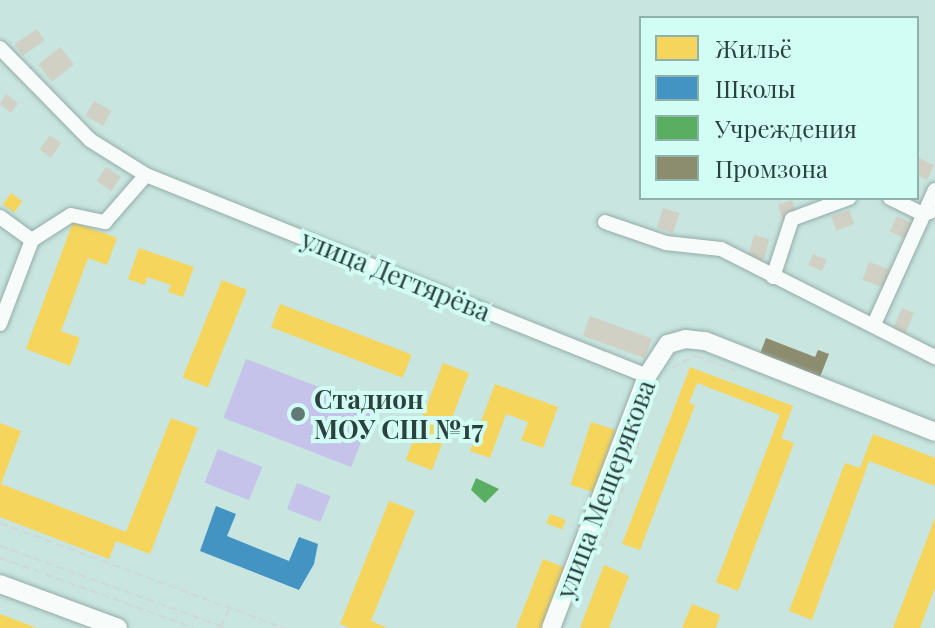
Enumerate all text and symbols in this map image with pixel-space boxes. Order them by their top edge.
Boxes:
legend [639,16,919,200]
text: Жильё [715,32,792,64]
text: Школы [715,72,796,104]
text: Учреждения [715,112,857,144]
text: Промзона [715,152,828,184]
street label: улица Дегтярёва [297,223,495,327]
street label: улица Мещерякова [549,375,661,603]
place label: Стадион МОУ СШ №17 [314,383,483,444]
marker: Стадион МОУ СШ №17 [289,405,307,423]

